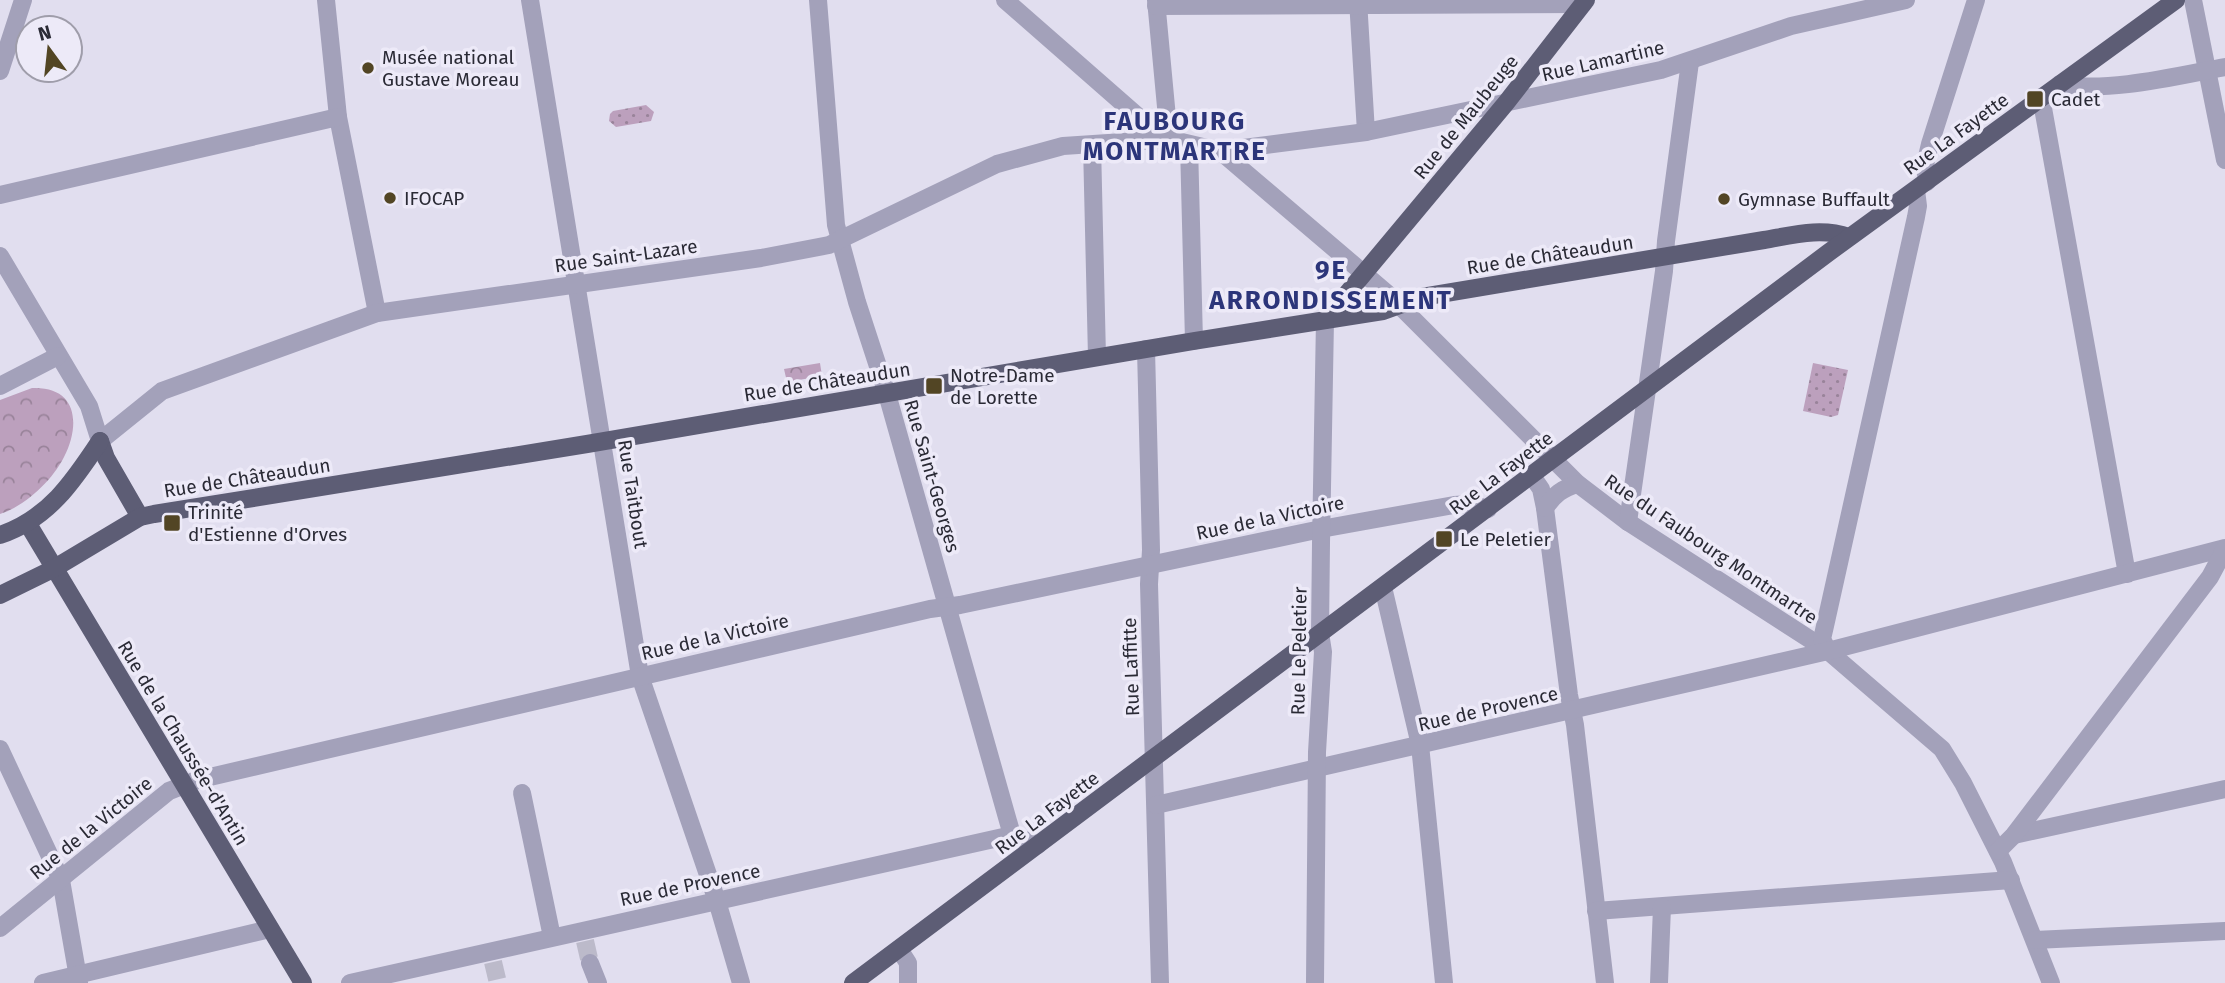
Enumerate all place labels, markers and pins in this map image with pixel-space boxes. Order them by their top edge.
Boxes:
place label: Musée national Gustave Moreau [382,46,520,91]
marker: Musée national Gustave Moreau [360,60,376,76]
place label: Cadet [2051,88,2101,111]
marker: Cadet [2025,89,2045,109]
place label: IFOCAP [404,187,464,210]
place label: Gymnase Buffault [1738,188,1890,211]
marker: IFOCAP [382,190,398,206]
marker: Gymnase Buffault [1716,191,1732,207]
place label: Notre-Dame de Lorette [950,364,1055,409]
marker: Notre-Dame de Lorette [924,376,944,396]
place label: Trinité d'Estienne d'Orves [188,501,347,546]
marker: Trinité d'Estienne d'Orves [162,513,182,533]
place label: Le Peletier [1460,528,1552,551]
marker: Le Peletier [1434,529,1454,549]

